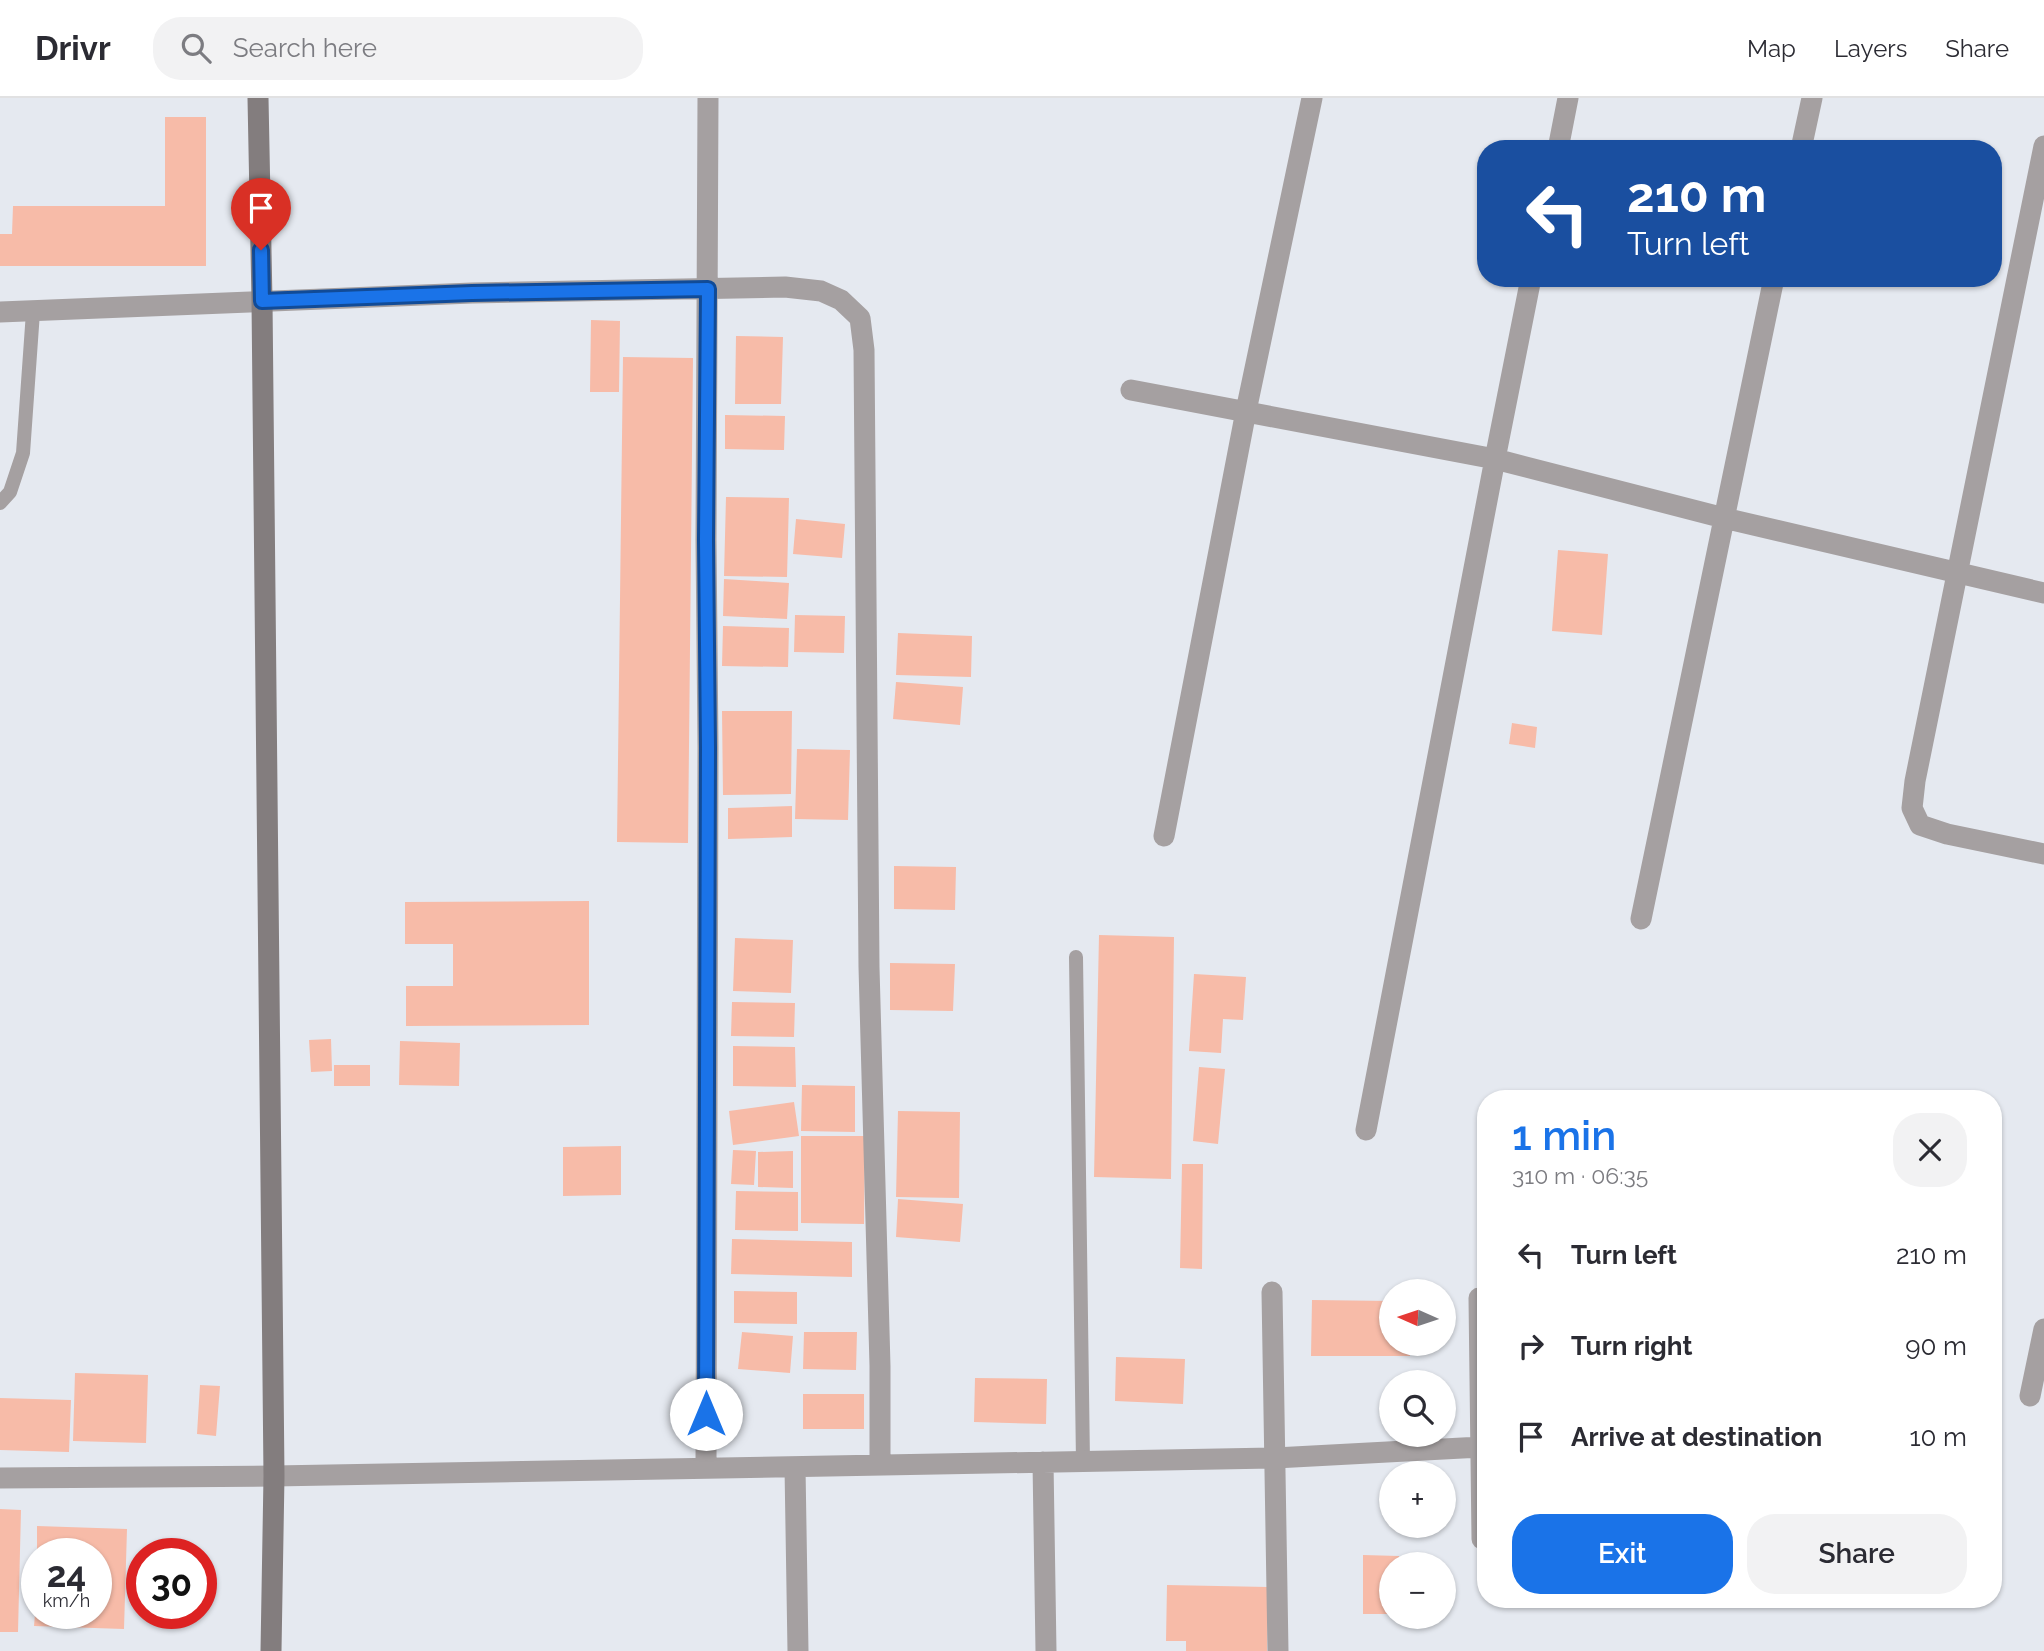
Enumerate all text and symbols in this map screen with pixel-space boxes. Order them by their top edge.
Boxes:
search box [153,17,643,80]
text: Drivr [35,29,111,68]
icon: search [177,29,215,67]
text: Search here [233,33,377,63]
text: Map [1747,34,1796,63]
text: Layers [1834,34,1907,63]
text: Share [1945,34,2009,63]
text: 210 m [1627,166,1766,223]
icon: left [1512,168,1603,259]
pin [231,178,291,250]
icon: arrive [242,189,280,227]
text: Turn left [1627,225,1749,262]
text: 1 min [1512,1111,1616,1160]
button: close [1893,1113,1967,1187]
text: 310 m · 06:35 [1512,1162,1648,1189]
icon: left [1512,1236,1550,1274]
text: Turn left [1571,1240,1677,1270]
text: 210 m [1896,1240,1967,1270]
north arrow [1379,1279,1456,1356]
map controls [1379,1279,1456,1629]
icon: right [1512,1327,1550,1365]
text: Turn right [1571,1331,1692,1361]
text: 90 m [1905,1331,1967,1361]
button: search [1379,1370,1456,1447]
position arrow [669,1377,743,1451]
icon: arrive [1512,1418,1550,1456]
text: Arrive at destination [1571,1422,1822,1452]
text: 10 m [1909,1422,1967,1452]
button: + [1379,1461,1456,1538]
button: Exit [1512,1514,1733,1594]
button: Share [1747,1514,1967,1594]
speed limit sign: 30 [126,1538,217,1629]
button: − [1379,1552,1456,1629]
text: 24 [47,1554,86,1595]
text: km/h [43,1590,90,1611]

